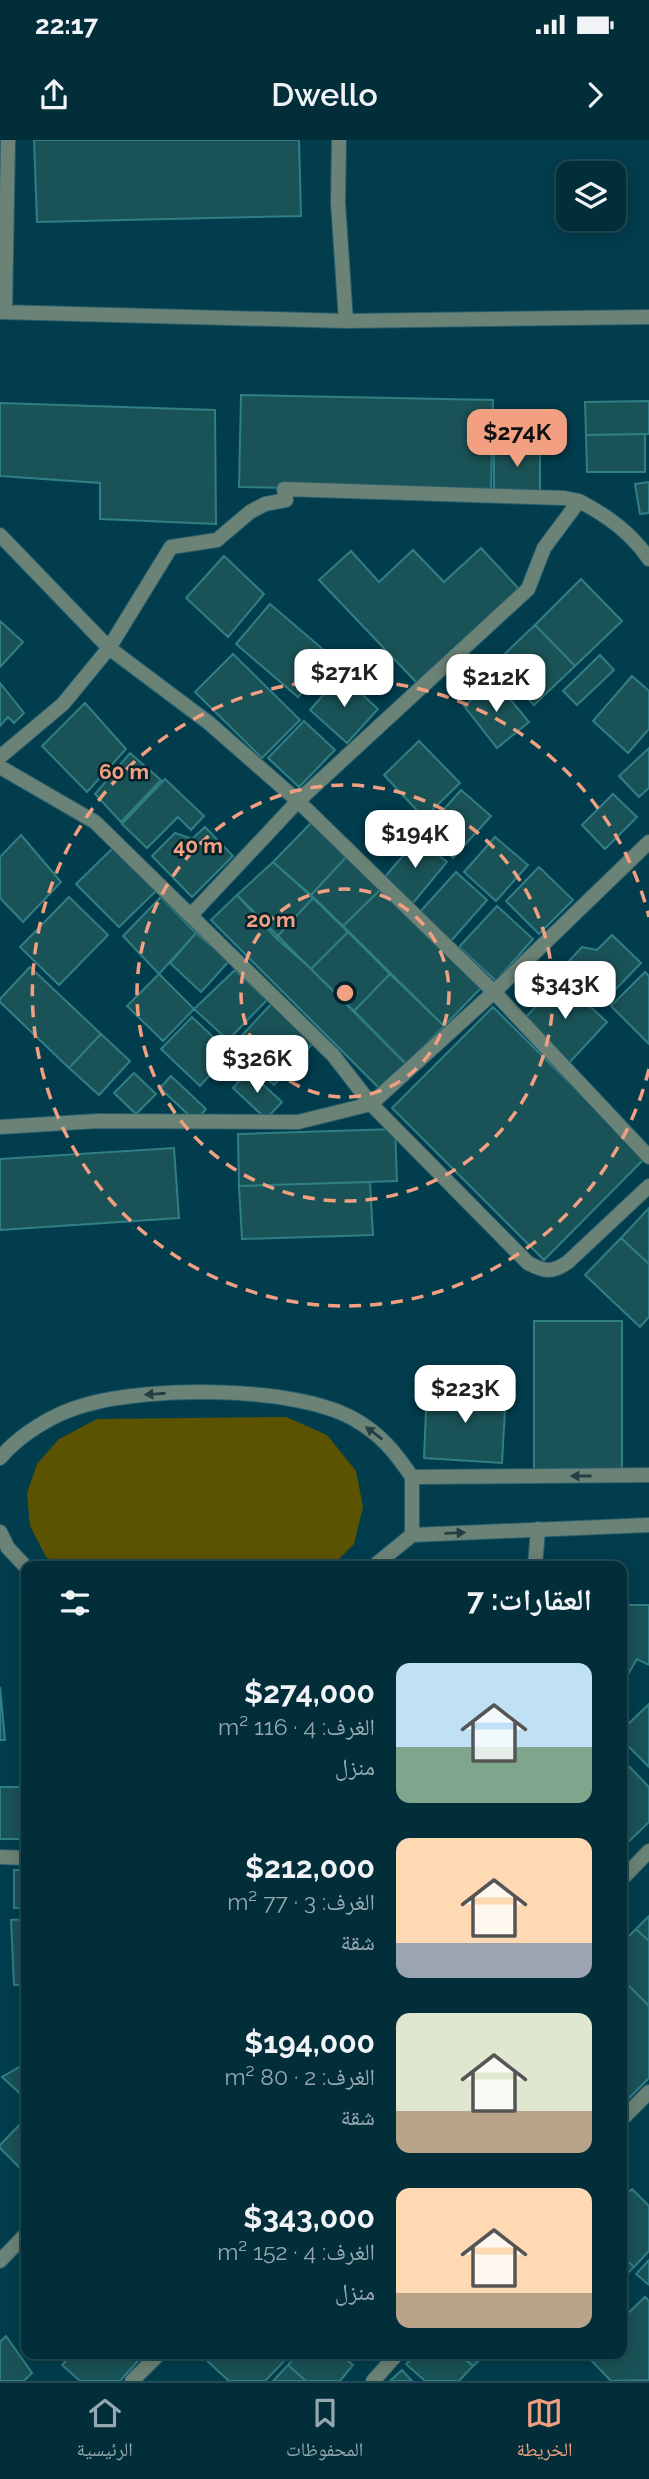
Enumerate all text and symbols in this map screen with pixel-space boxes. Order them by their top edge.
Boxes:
text: 22:17 [35,10,98,40]
icon: share [35,76,73,114]
text: Dwello [271,76,378,113]
icon: forward [576,76,614,114]
map controls [556,161,626,231]
button: layers [556,161,626,231]
pin: $274K [468,410,566,469]
text: $274K [483,418,551,445]
pin: $271K [295,650,393,709]
pin: $212K [447,654,545,714]
text: $271K [310,658,378,685]
text: $212K [462,663,530,690]
text: 60 m [99,759,149,784]
pin: $194K [366,810,464,870]
text: $194K [381,819,449,846]
text: 40 m [173,833,223,858]
text: 20 m [246,907,296,932]
pin: $343K [516,962,614,1021]
text: $343K [531,970,599,997]
centre of rings [333,981,357,1005]
pin: $326K [208,1035,306,1095]
text: $326K [222,1044,292,1071]
pin: $223K [416,1366,514,1425]
text: $223K [431,1374,499,1401]
one-way arrow [144,1389,166,1400]
one-way arrow [366,1425,384,1440]
one-way arrow [570,1470,592,1482]
one-way arrow [444,1527,466,1538]
text: العقارات: 7 [467,1582,592,1617]
icon: filters [56,1584,94,1622]
text: $274,000 [244,1675,375,1710]
icon: home [452,1691,536,1775]
text: الغرف: 4 · 116 m² [218,1713,375,1740]
text: منزل [335,1753,375,1780]
text: $212,000 [245,1850,375,1885]
icon: home [452,1866,536,1950]
text: الغرف: 3 · 77 m² [227,1888,375,1915]
text: شقة [341,1928,375,1955]
text: $194,000 [244,2025,375,2060]
icon: home [452,2041,536,2125]
text: الغرف: 2 · 80 m² [224,2063,375,2090]
text: شقة [341,2103,375,2130]
text: $343,000 [243,2200,375,2235]
icon: home [452,2216,536,2300]
text: الغرف: 4 · 152 m² [217,2238,375,2265]
text: منزل [335,2278,375,2305]
tab: الرئيسية [77,2394,133,2468]
tab: المحفوظات [286,2394,363,2468]
tab: الخريطة [517,2394,572,2468]

